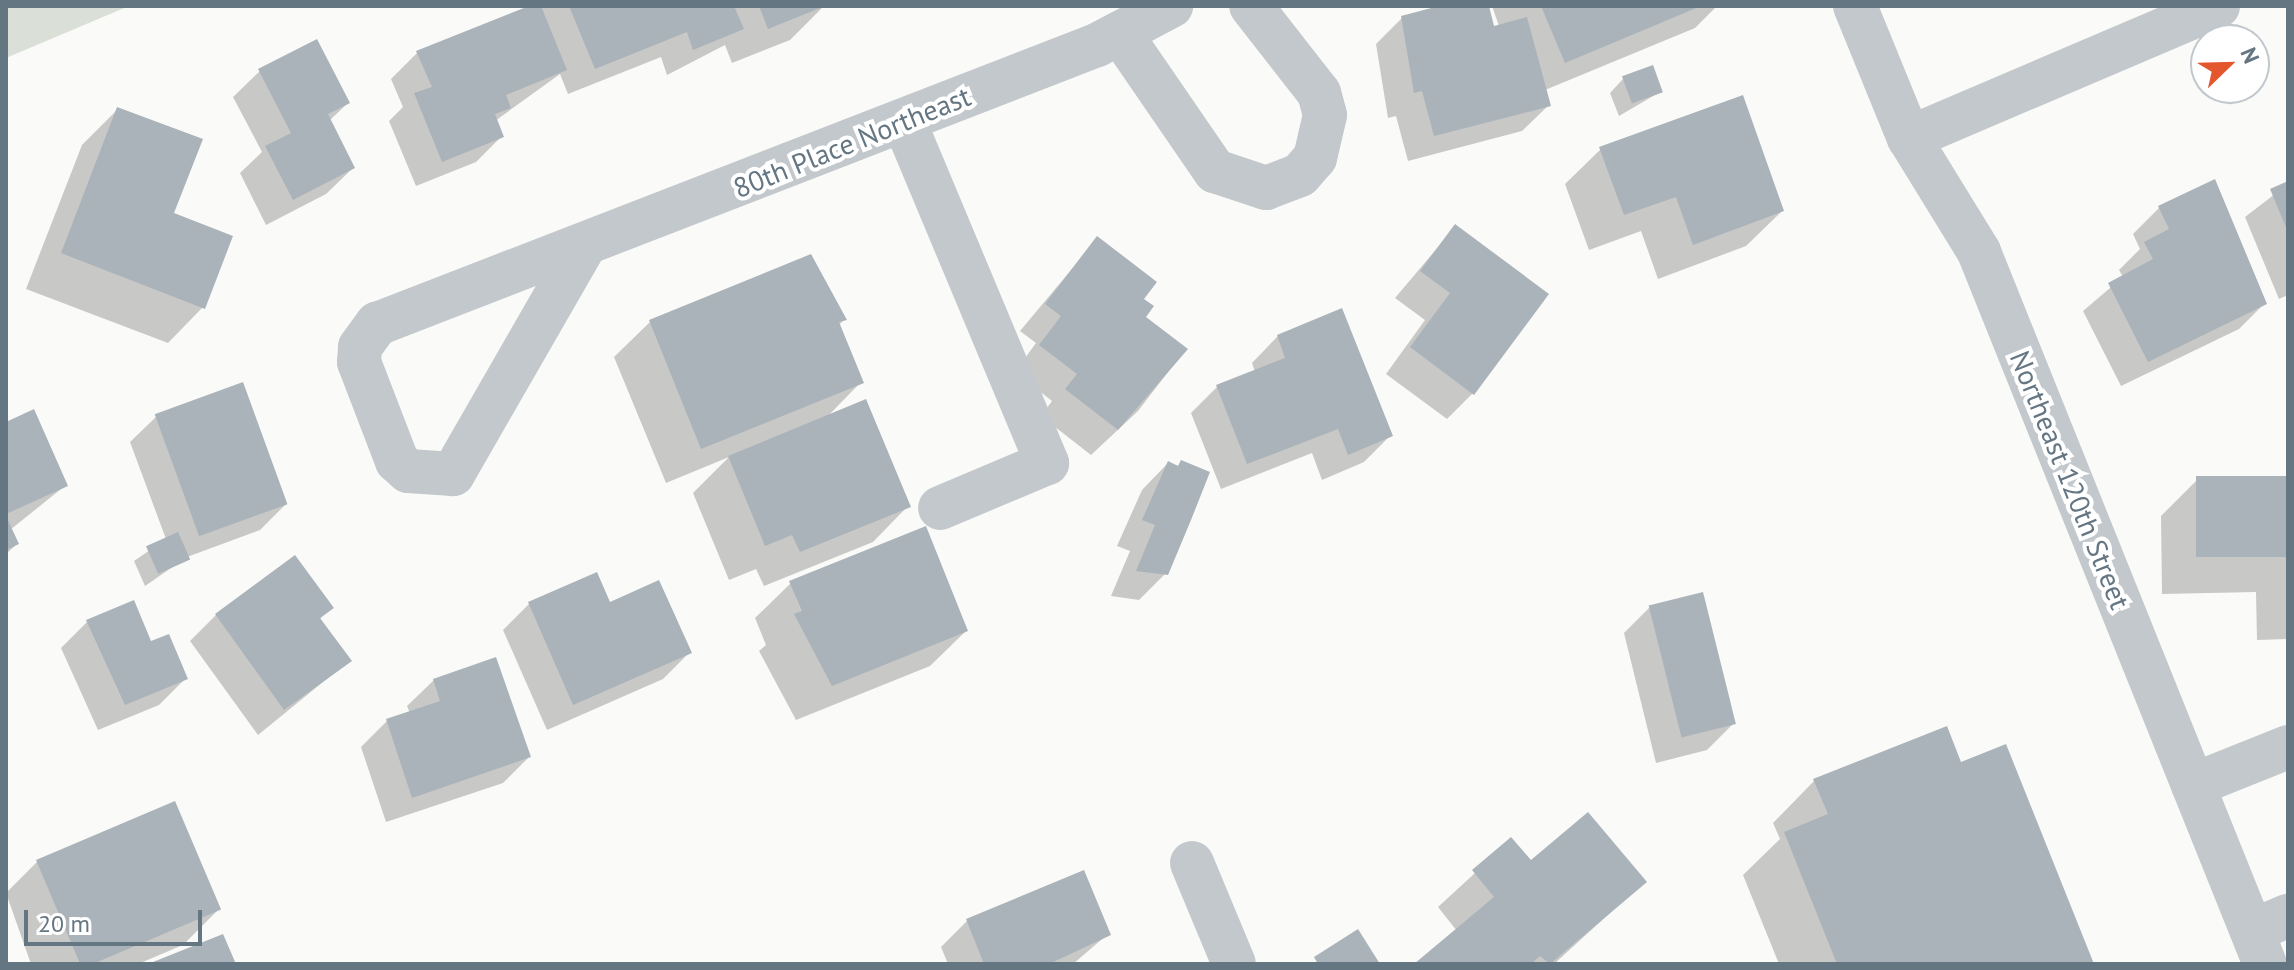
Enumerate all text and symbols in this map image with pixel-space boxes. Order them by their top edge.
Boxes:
north arrow [2190,24,2270,104]
text: N [2235,43,2266,68]
street label: 80th Place Northeast [729,79,975,205]
street label: Northeast 120th Street [2003,346,2137,614]
scale bar [28,894,206,944]
text: 20 m [38,908,90,939]

